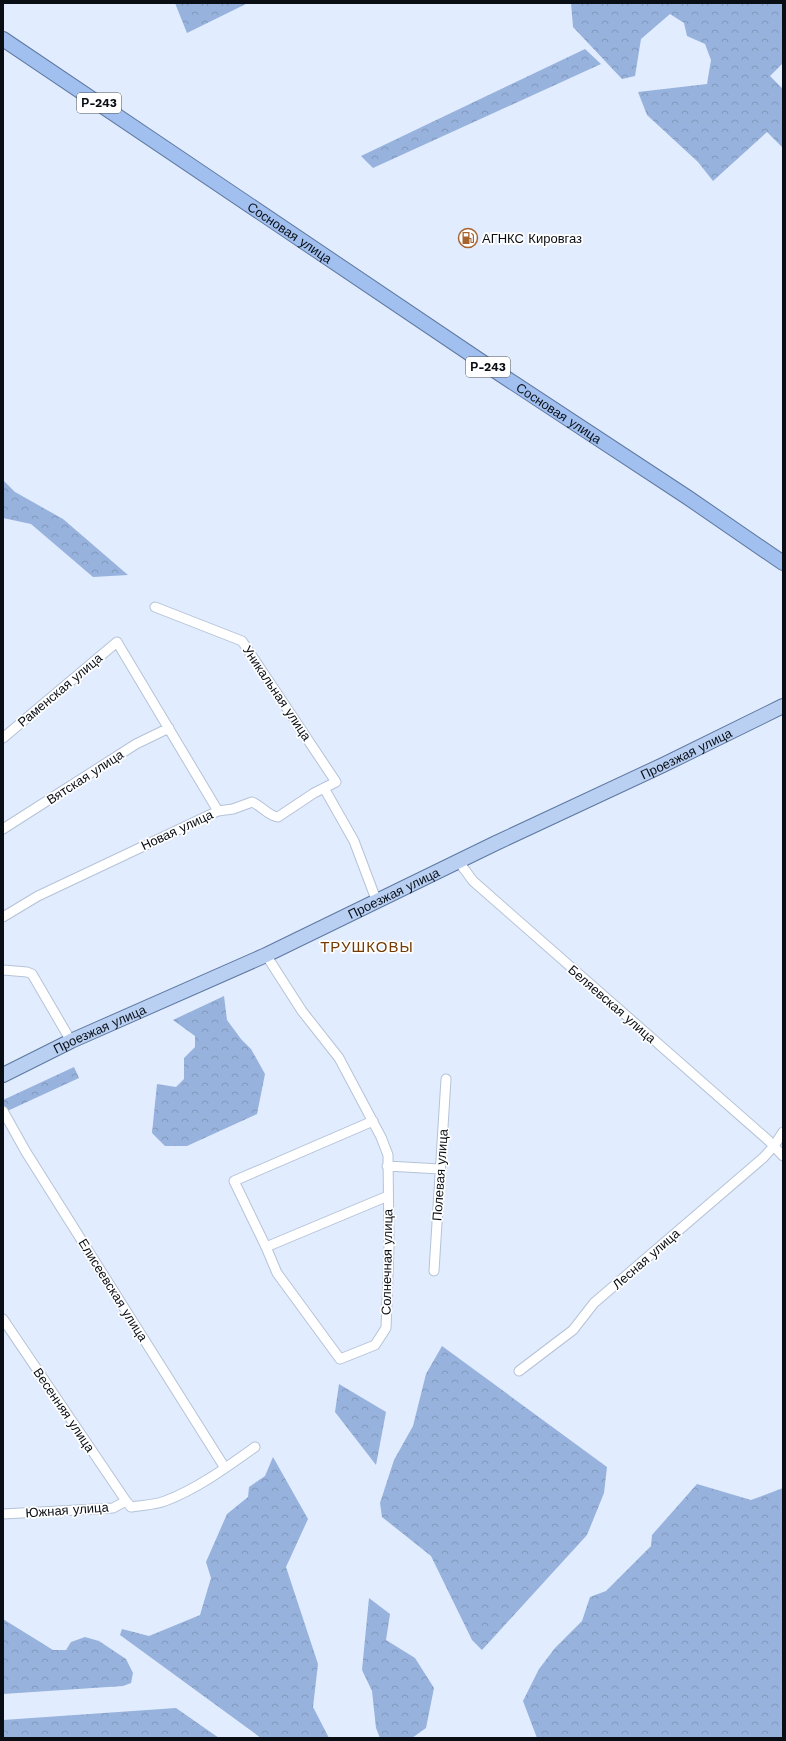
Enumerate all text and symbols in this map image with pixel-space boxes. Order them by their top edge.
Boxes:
road number: Р-243 [77,93,121,113]
street label: Сосновая улица [245,199,336,267]
fuel station icon: АГНКС Кировгаз [457,227,479,249]
place label: АГНКС Кировгаз [482,231,582,246]
road number: Р-243 [466,357,510,377]
street label: Сосновая улица [514,379,605,447]
street label: Уникальная улица [240,643,315,744]
street label: Раменская улица [15,650,106,730]
street label: Проезжая улица [638,725,735,782]
street label: Вятская улица [44,746,127,807]
street label: Новая улица [139,806,216,853]
street label: Проезжая улица [345,864,442,922]
district label: ТРУШКОВЫ [320,938,414,956]
street label: Беляевская улица [565,962,659,1047]
street label: Проезжая улица [51,1001,149,1056]
street label: Полевая улица [429,1128,451,1222]
street label: Солнечная улица [379,1208,395,1315]
street label: Лесная улица [609,1225,683,1292]
street label: Елисеевская улица [75,1236,151,1345]
street label: Весенняя улица [30,1365,98,1456]
street label: Южная улица [25,1500,110,1520]

